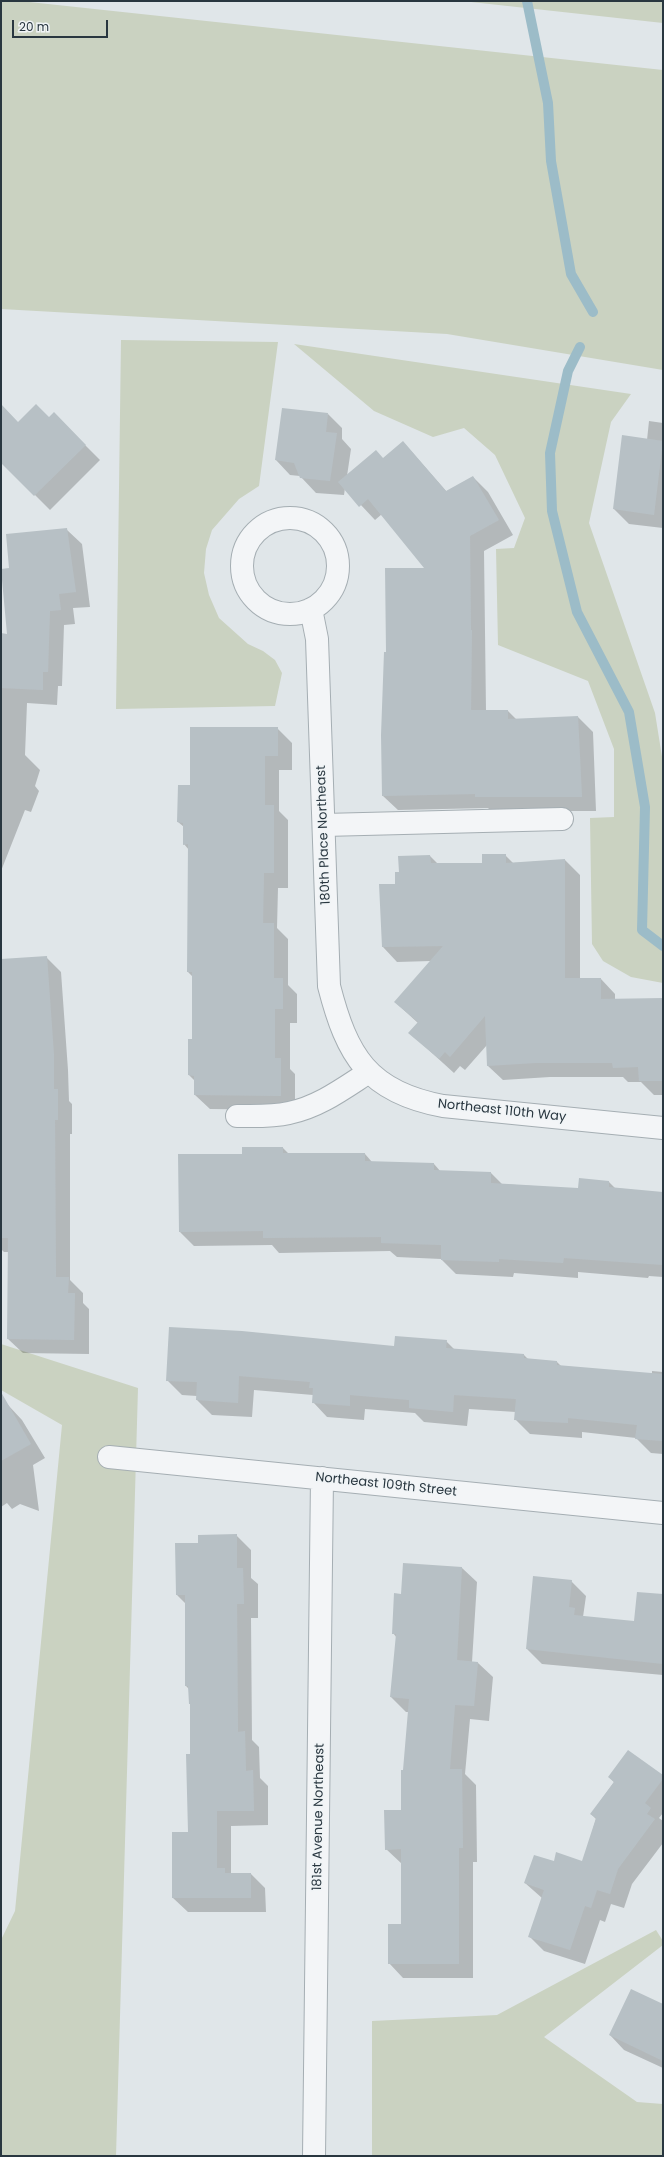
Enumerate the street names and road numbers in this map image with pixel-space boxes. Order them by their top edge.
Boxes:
street label: 180th Place Northeast [314,765,334,905]
street label: Northeast 110th Way [437,1097,567,1125]
street label: Northeast 109th Street [314,1470,458,1500]
street label: 181st Avenue Northeast [310,1743,328,1891]

